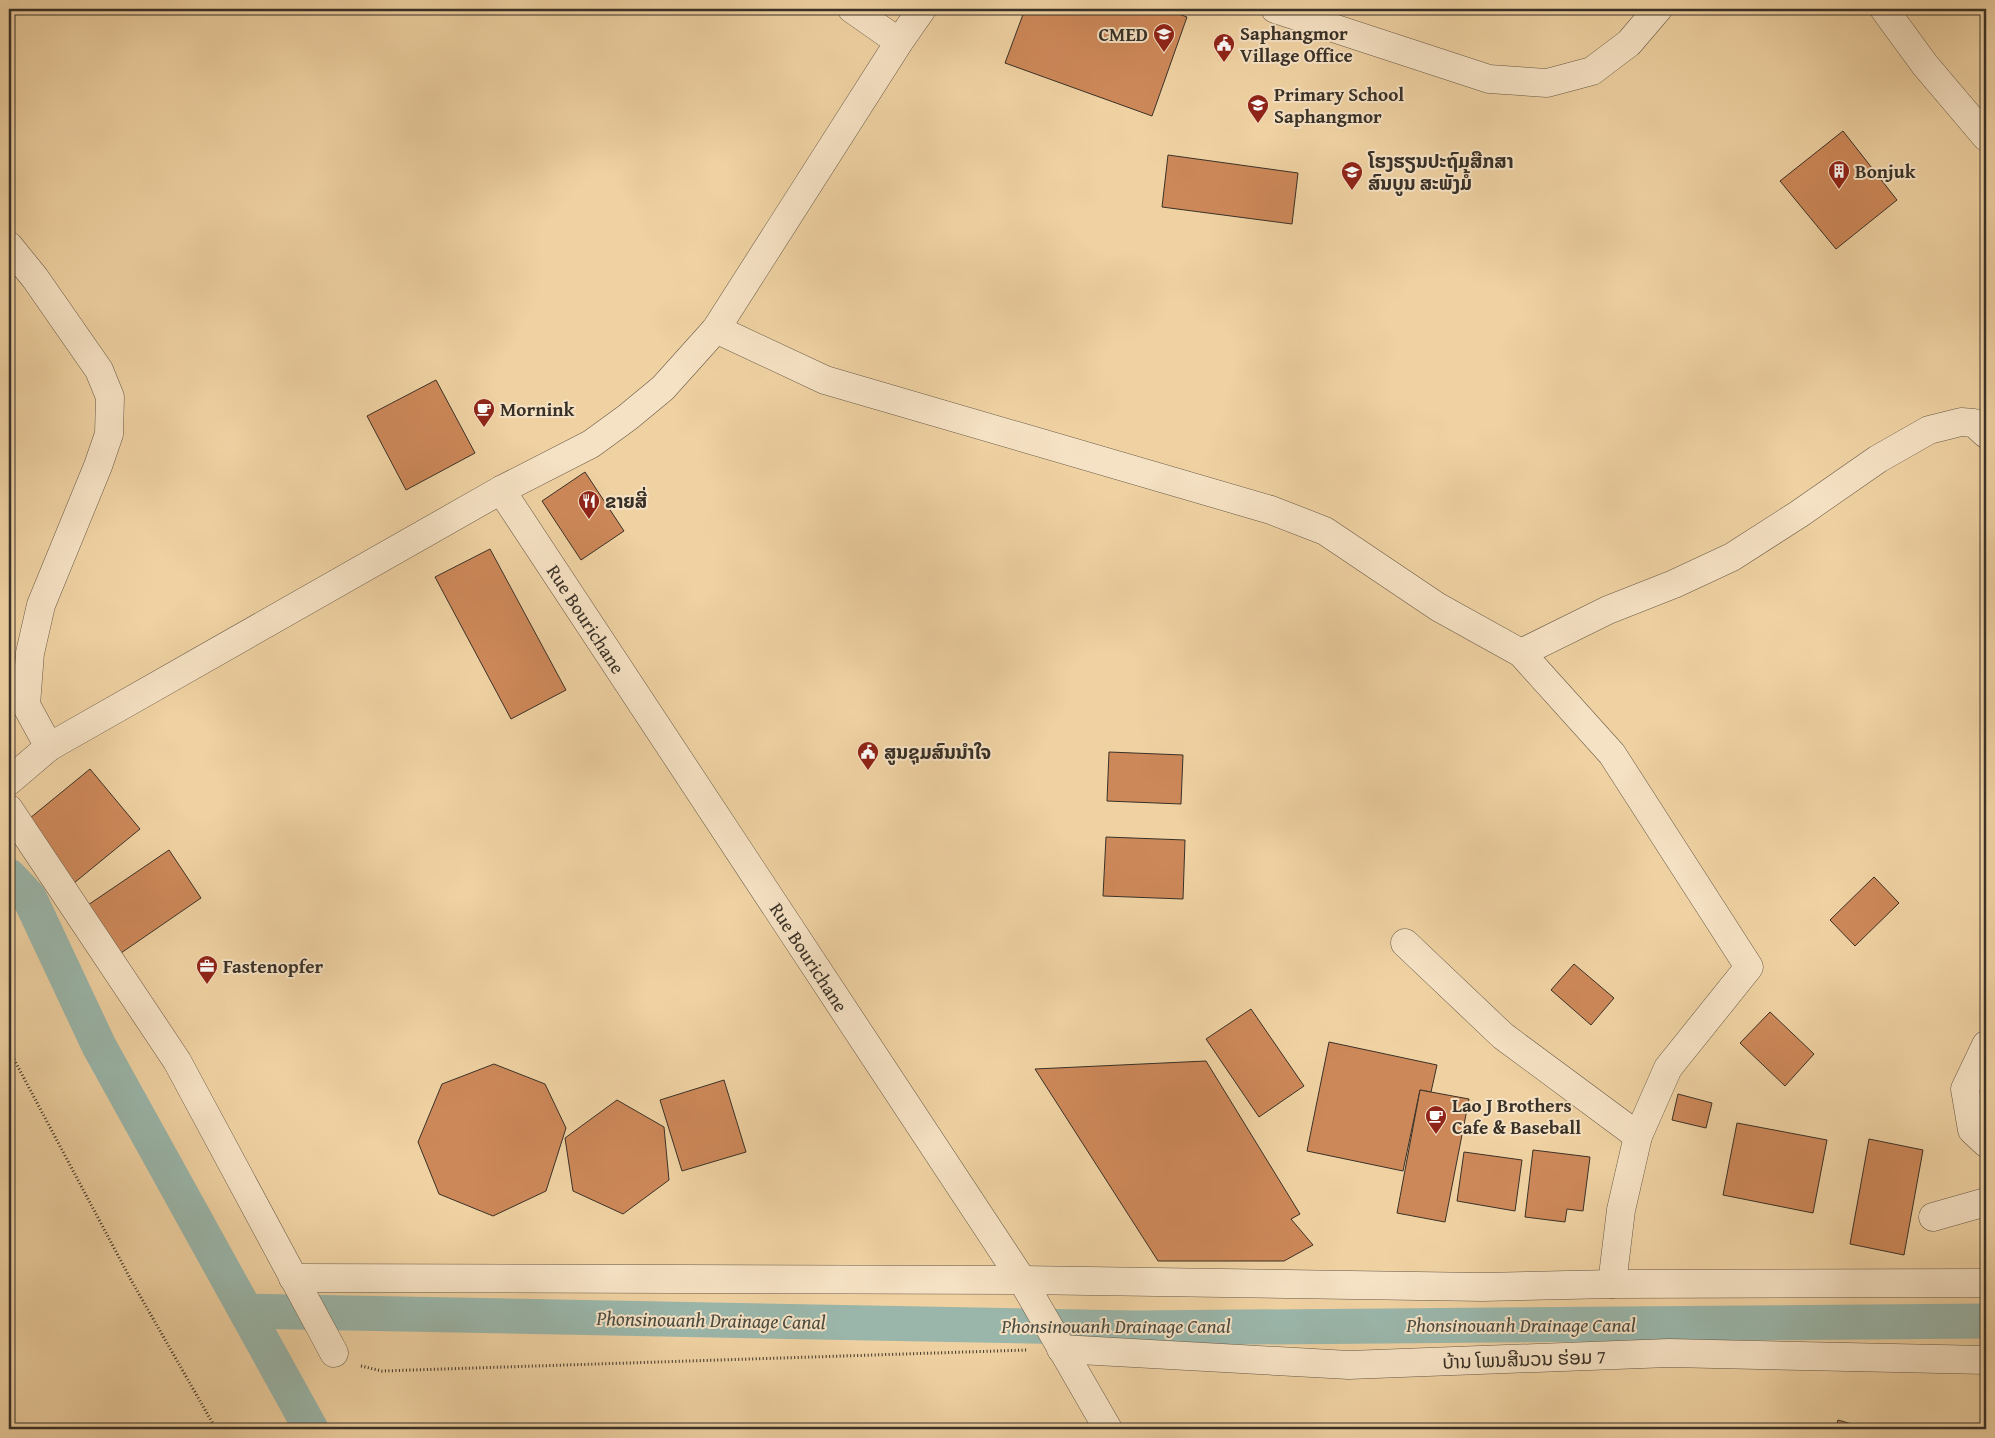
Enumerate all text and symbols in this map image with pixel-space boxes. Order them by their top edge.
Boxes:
place label: Saphangmor Village Office [1240,19,1353,69]
place label: CMED [1098,20,1148,48]
school or university icon: CMED [1152,22,1176,53]
public building icon: Saphangmor Village Office [1212,32,1236,63]
place label: Primary School Saphangmor [1274,80,1404,130]
school or university icon: Primary School Saphangmor [1246,93,1270,124]
place label: ໂຮງຮຽນປະຖົມສືກສາ ສົນບູນ ສະພັງມໍ້ [1367,147,1514,197]
place label: Bonjuk [1855,157,1916,185]
building icon: Bonjuk [1827,159,1851,190]
school or university icon: ໂຮງຮຽນປະຖົມສືກສາ ສົນບູນ ສະພັງມໍ້ [1340,160,1364,191]
place label: Mornink [500,395,575,423]
cafe icon: Mornink [472,397,496,428]
place label: ຂາຍສີ່ [605,486,647,515]
restaurant icon: ຂາຍສີ່ [577,489,601,520]
street label: Rue Bourichane [540,559,632,679]
place label: ສູນຊຸມສົນນຳໃຈ [884,738,991,766]
public building icon: ສູນຊຸມສົນນຳໃຈ [856,740,880,771]
street label: Rue Bourichane [763,897,855,1017]
place label: Fastenopfer [223,952,324,980]
office icon: Fastenopfer [195,954,219,985]
place label: Lao J Brothers Cafe & Baseball [1452,1091,1581,1141]
cafe icon: Lao J Brothers Cafe & Baseball [1424,1104,1448,1135]
water label: Phonsinouanh Drainage Canal [595,1303,826,1336]
water label: Phonsinouanh Drainage Canal [1405,1310,1636,1339]
water label: Phonsinouanh Drainage Canal [1000,1311,1231,1340]
street label: ບ້ານ ໂພນສີນວນ ຮ່ອມ 7 [1442,1342,1606,1376]

